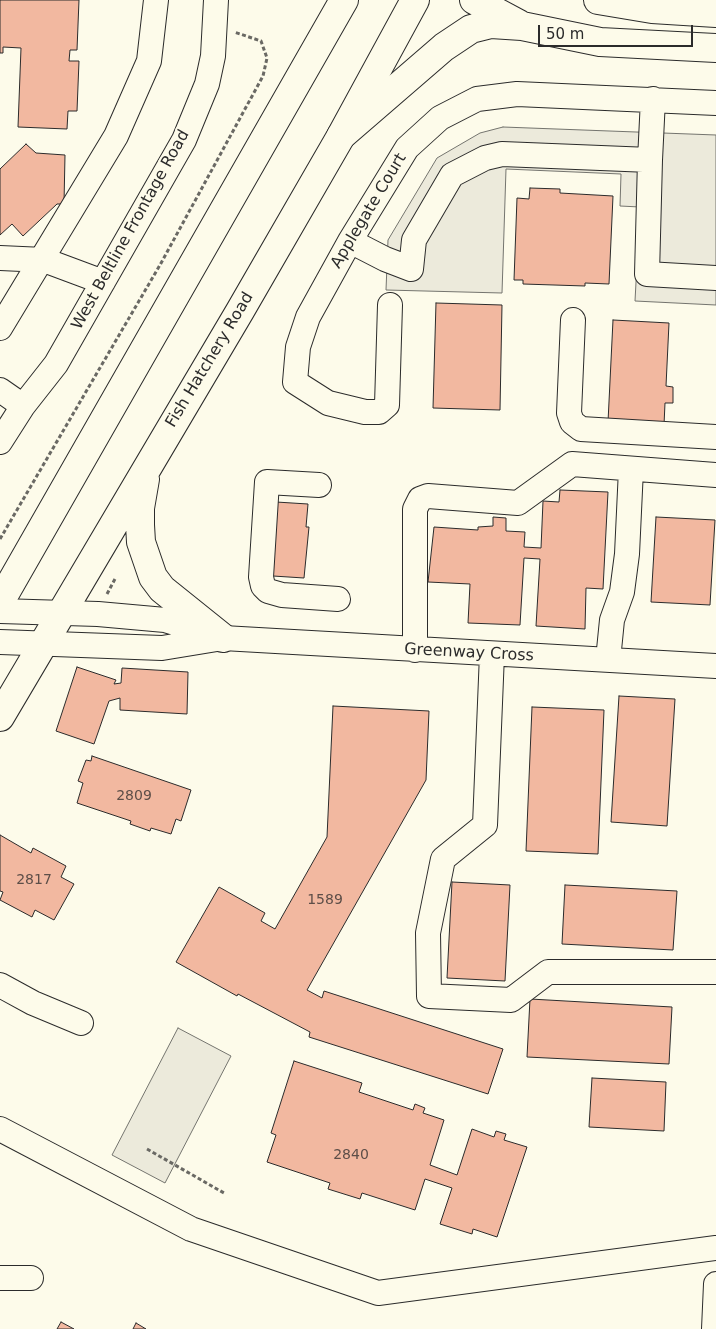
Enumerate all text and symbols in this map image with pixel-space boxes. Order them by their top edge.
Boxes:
scale bar [541,15,696,47]
text: 50 m [546,25,584,43]
street label: West Beltline Frontage Road [68,127,194,333]
street label: Applegate Court [327,150,411,272]
street label: Fish Hatchery Road [162,289,258,431]
street label: Greenway Cross [404,640,534,666]
house number: 2809 [116,788,152,804]
house number: 2817 [16,872,52,888]
house number: 1589 [307,892,343,908]
house number: 2840 [333,1147,369,1163]

